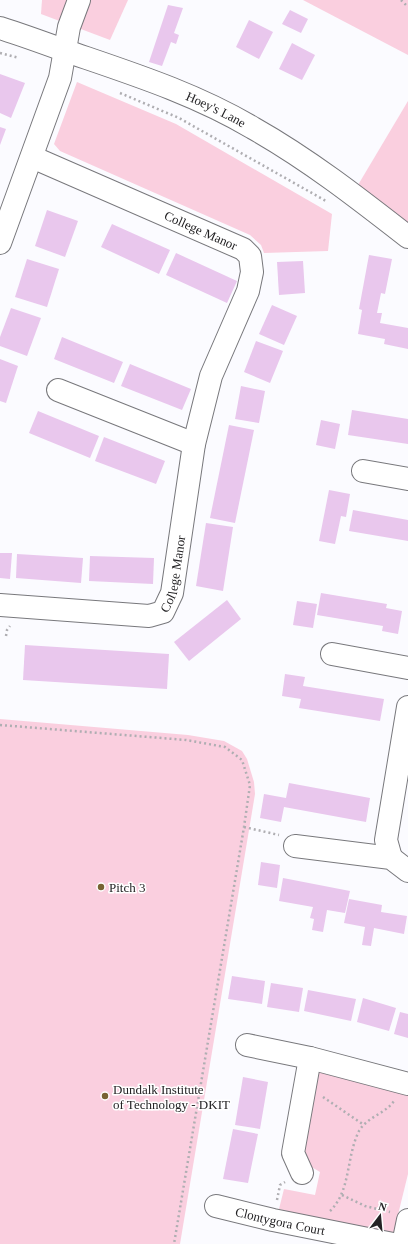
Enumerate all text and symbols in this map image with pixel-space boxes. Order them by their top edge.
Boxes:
street label: Hoey's Lane [184,89,249,131]
street label: College Manor [162,208,240,254]
street label: College Manor [157,534,189,615]
place label: Pitch 3 [109,880,145,895]
marker: Pitch 3 [96,882,106,892]
place label: Dundalk Institute of Technology - DKIT [113,1082,230,1112]
marker: Dundalk Institute of Technology - DKIT [100,1091,110,1101]
north arrow [360,1196,400,1236]
text: N [377,1200,388,1213]
street label: Clontygora Court [234,1204,327,1238]

